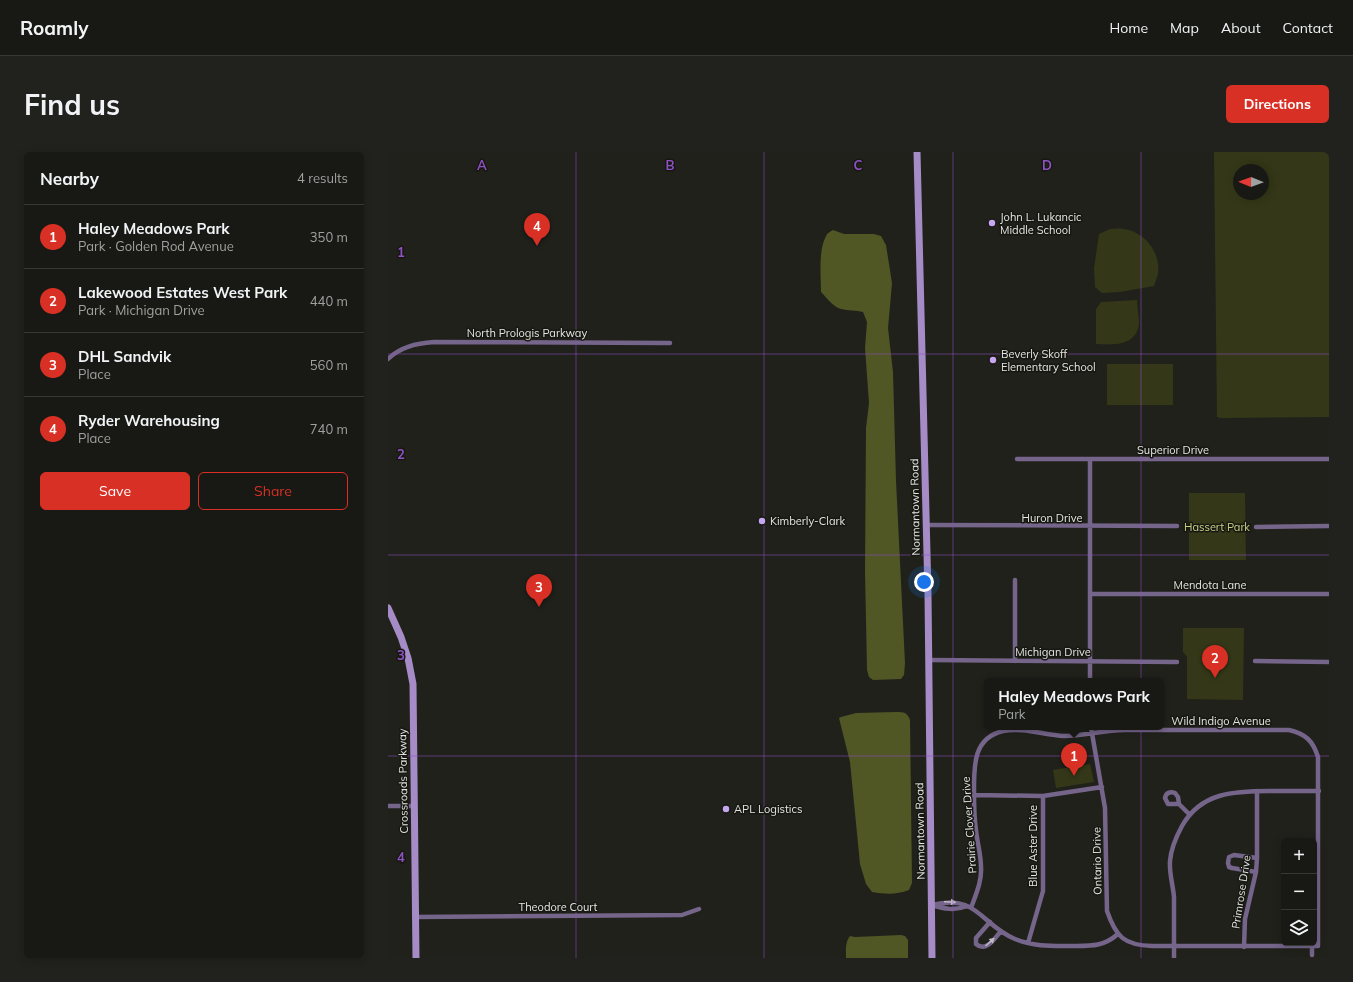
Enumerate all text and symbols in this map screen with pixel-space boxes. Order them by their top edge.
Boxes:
text: Roamly [20,16,88,40]
text: Home [1109,19,1148,37]
text: Map [1170,19,1199,37]
text: About [1221,19,1261,37]
text: Contact [1283,19,1333,37]
button: Directions [1226,85,1329,123]
text: Find us [24,87,120,122]
text: A [477,157,487,173]
text: B [666,157,675,173]
text: C [854,157,863,173]
text: D [1042,157,1052,173]
north arrow [1233,164,1269,200]
text: Nearby [40,168,99,189]
text: 4 results [297,170,348,186]
place label: John L. Lukancic Middle School [1000,210,1082,237]
pin: 4 [524,213,550,246]
marker: John L. Lukancic Middle School [987,218,997,228]
text: Haley Meadows Park [78,219,230,238]
text: 1 [49,229,57,245]
text: 350 m [310,229,348,245]
text: Park · Golden Rod Avenue [78,238,234,254]
text: 1 [397,244,405,260]
text: Lakewood Estates West Park [78,283,287,302]
text: 2 [49,293,57,309]
text: 440 m [310,293,348,309]
text: Park · Michigan Drive [78,302,205,318]
street label: North Prologis Parkway [467,326,587,340]
text: DHL Sandvik [78,347,171,366]
place label: Beverly Skoff Elementary School [1001,347,1096,374]
marker: Beverly Skoff Elementary School [988,355,998,365]
text: 3 [49,357,57,373]
text: 560 m [310,357,348,373]
text: Place [78,366,111,382]
text: Ryder Warehousing [78,411,220,430]
text: 4 [49,421,57,437]
text: 740 m [310,421,348,437]
text: Place [78,430,111,446]
street label: Superior Drive [1137,443,1209,457]
text: 2 [397,446,405,462]
street label: Normantown Road [907,458,923,556]
button: Save [40,472,190,510]
button: Share [198,472,348,510]
street label: Huron Drive [1022,511,1082,525]
place label: Kimberly-Clark [770,514,846,528]
marker: Kimberly-Clark [757,516,767,526]
park label: Hassert Park [1184,520,1250,534]
your location [914,572,934,592]
pin: 3 [526,574,552,607]
street label: Mendota Lane [1173,578,1247,592]
street label: Michigan Drive [1015,645,1091,659]
pin: 2 [1202,645,1228,678]
text: 3 [397,647,405,663]
popup [984,678,1164,730]
text: Haley Meadows Park [998,687,1150,706]
text: Park [998,706,1026,722]
street label: Wild Indigo Avenue [1171,714,1271,728]
street label: Crossroads Parkway [395,728,411,834]
pin: 1 [1061,743,1087,776]
street label: Prairie Clover Drive [959,776,979,874]
street label: Normantown Road [912,782,928,880]
place label: APL Logistics [734,802,802,816]
marker: APL Logistics [721,804,731,814]
street label: Blue Aster Drive [1026,805,1040,887]
street label: Ontario Drive [1089,827,1105,895]
map controls [1281,838,1317,946]
button: + [1281,838,1317,874]
text: 4 [397,849,405,865]
street label: Primrose Drive [1228,854,1254,930]
button: − [1281,874,1317,910]
one-way arrow [944,899,957,905]
street label: Theodore Court [519,900,598,914]
button: layers [1281,910,1317,946]
one-way arrow [985,938,995,947]

